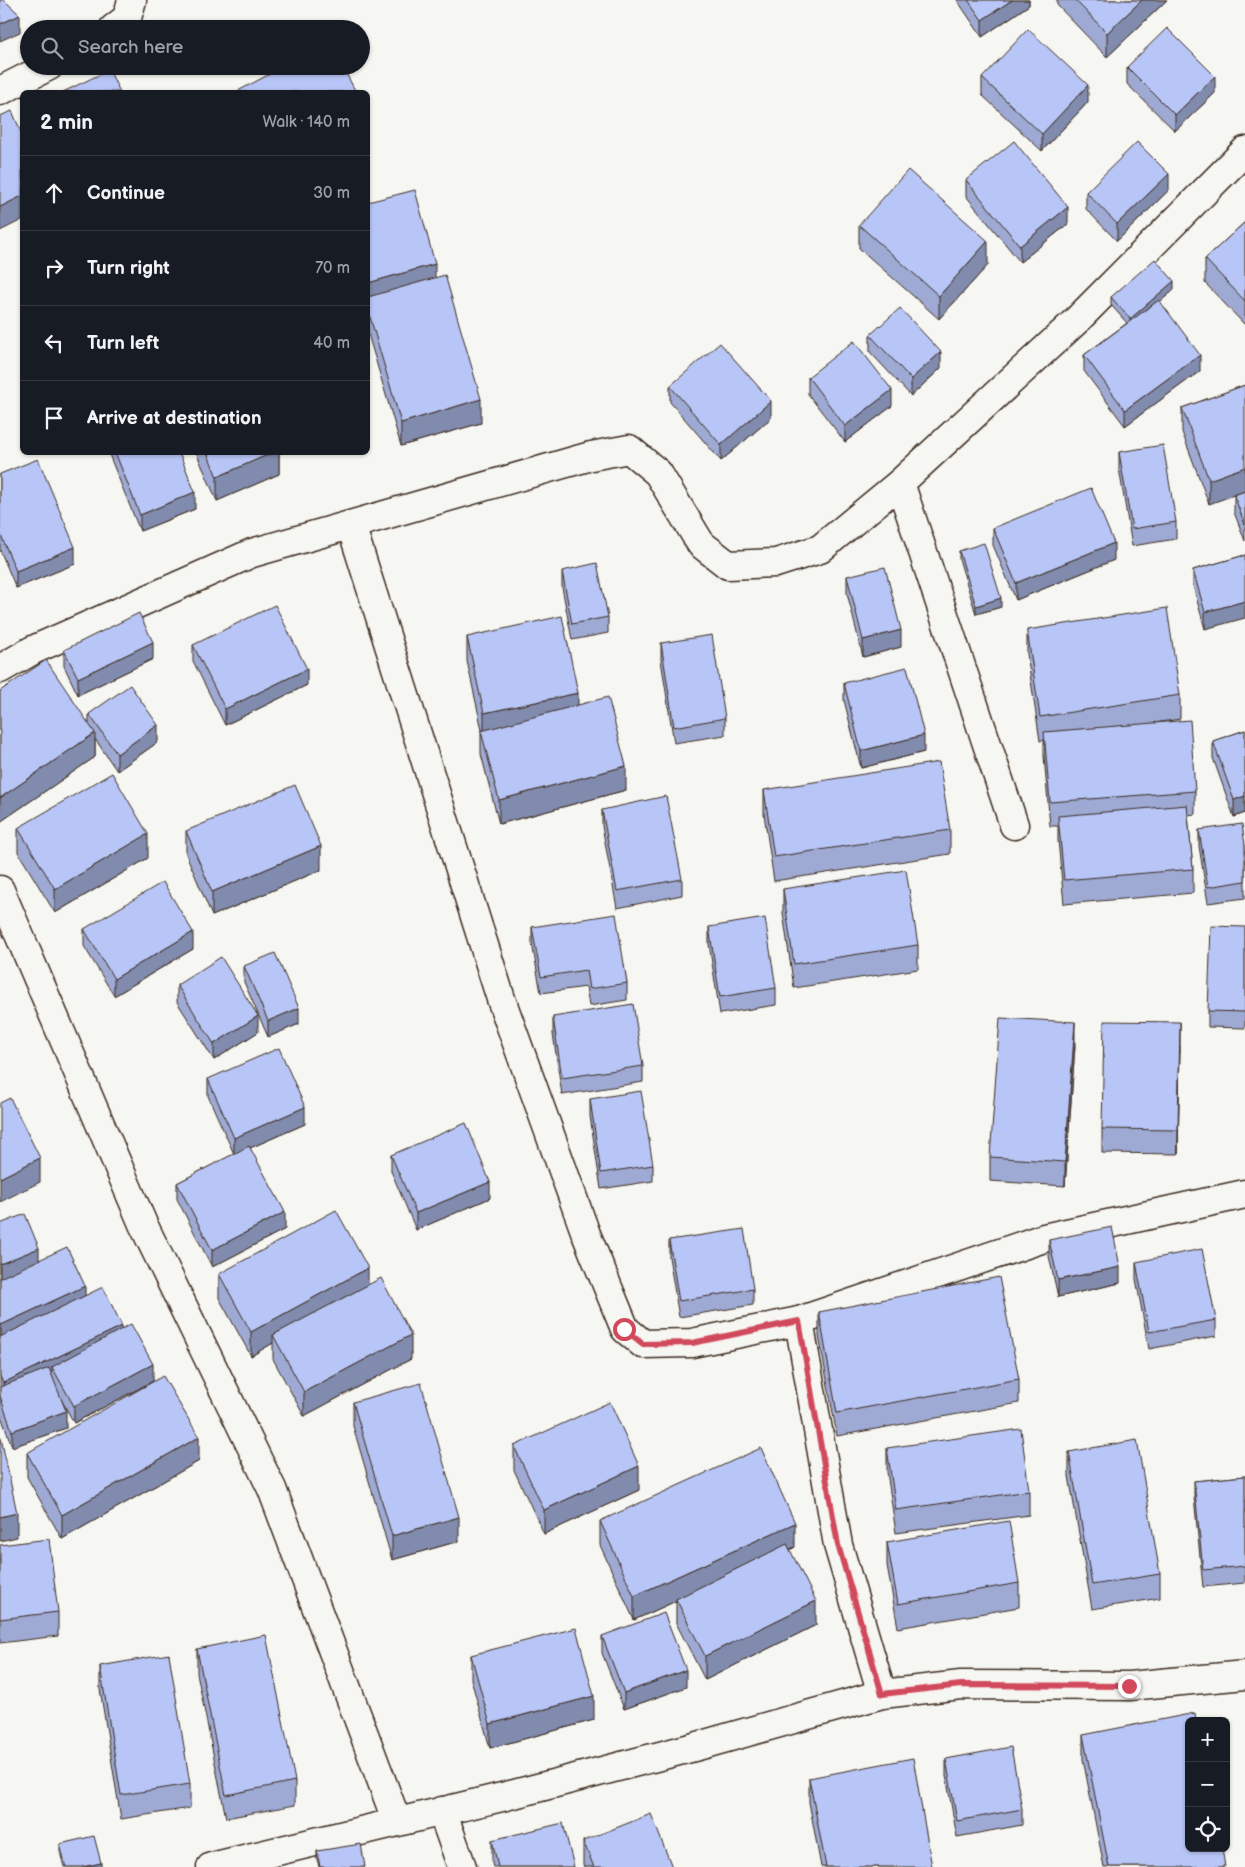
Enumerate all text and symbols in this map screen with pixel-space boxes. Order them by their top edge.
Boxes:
search box [20,20,370,75]
icon: search [38,34,66,62]
text: Search here [78,36,183,59]
text: 2 min [40,110,93,135]
text: Walk · 140 m [263,113,350,132]
icon: ahead [40,179,68,207]
text: Continue [87,182,165,205]
text: 30 m [313,184,350,203]
icon: right [40,254,68,282]
text: Turn right [87,257,170,280]
text: 70 m [315,259,350,278]
icon: left [40,329,68,357]
text: Turn left [87,332,159,355]
text: 40 m [313,334,350,353]
icon: arrive [40,404,68,432]
text: Arrive at destination [87,407,262,430]
route start [613,1318,636,1341]
route end [1118,1675,1141,1698]
map controls [1185,1717,1230,1852]
button: + [1185,1717,1230,1762]
button: − [1185,1762,1230,1807]
button: locate [1185,1807,1230,1852]

